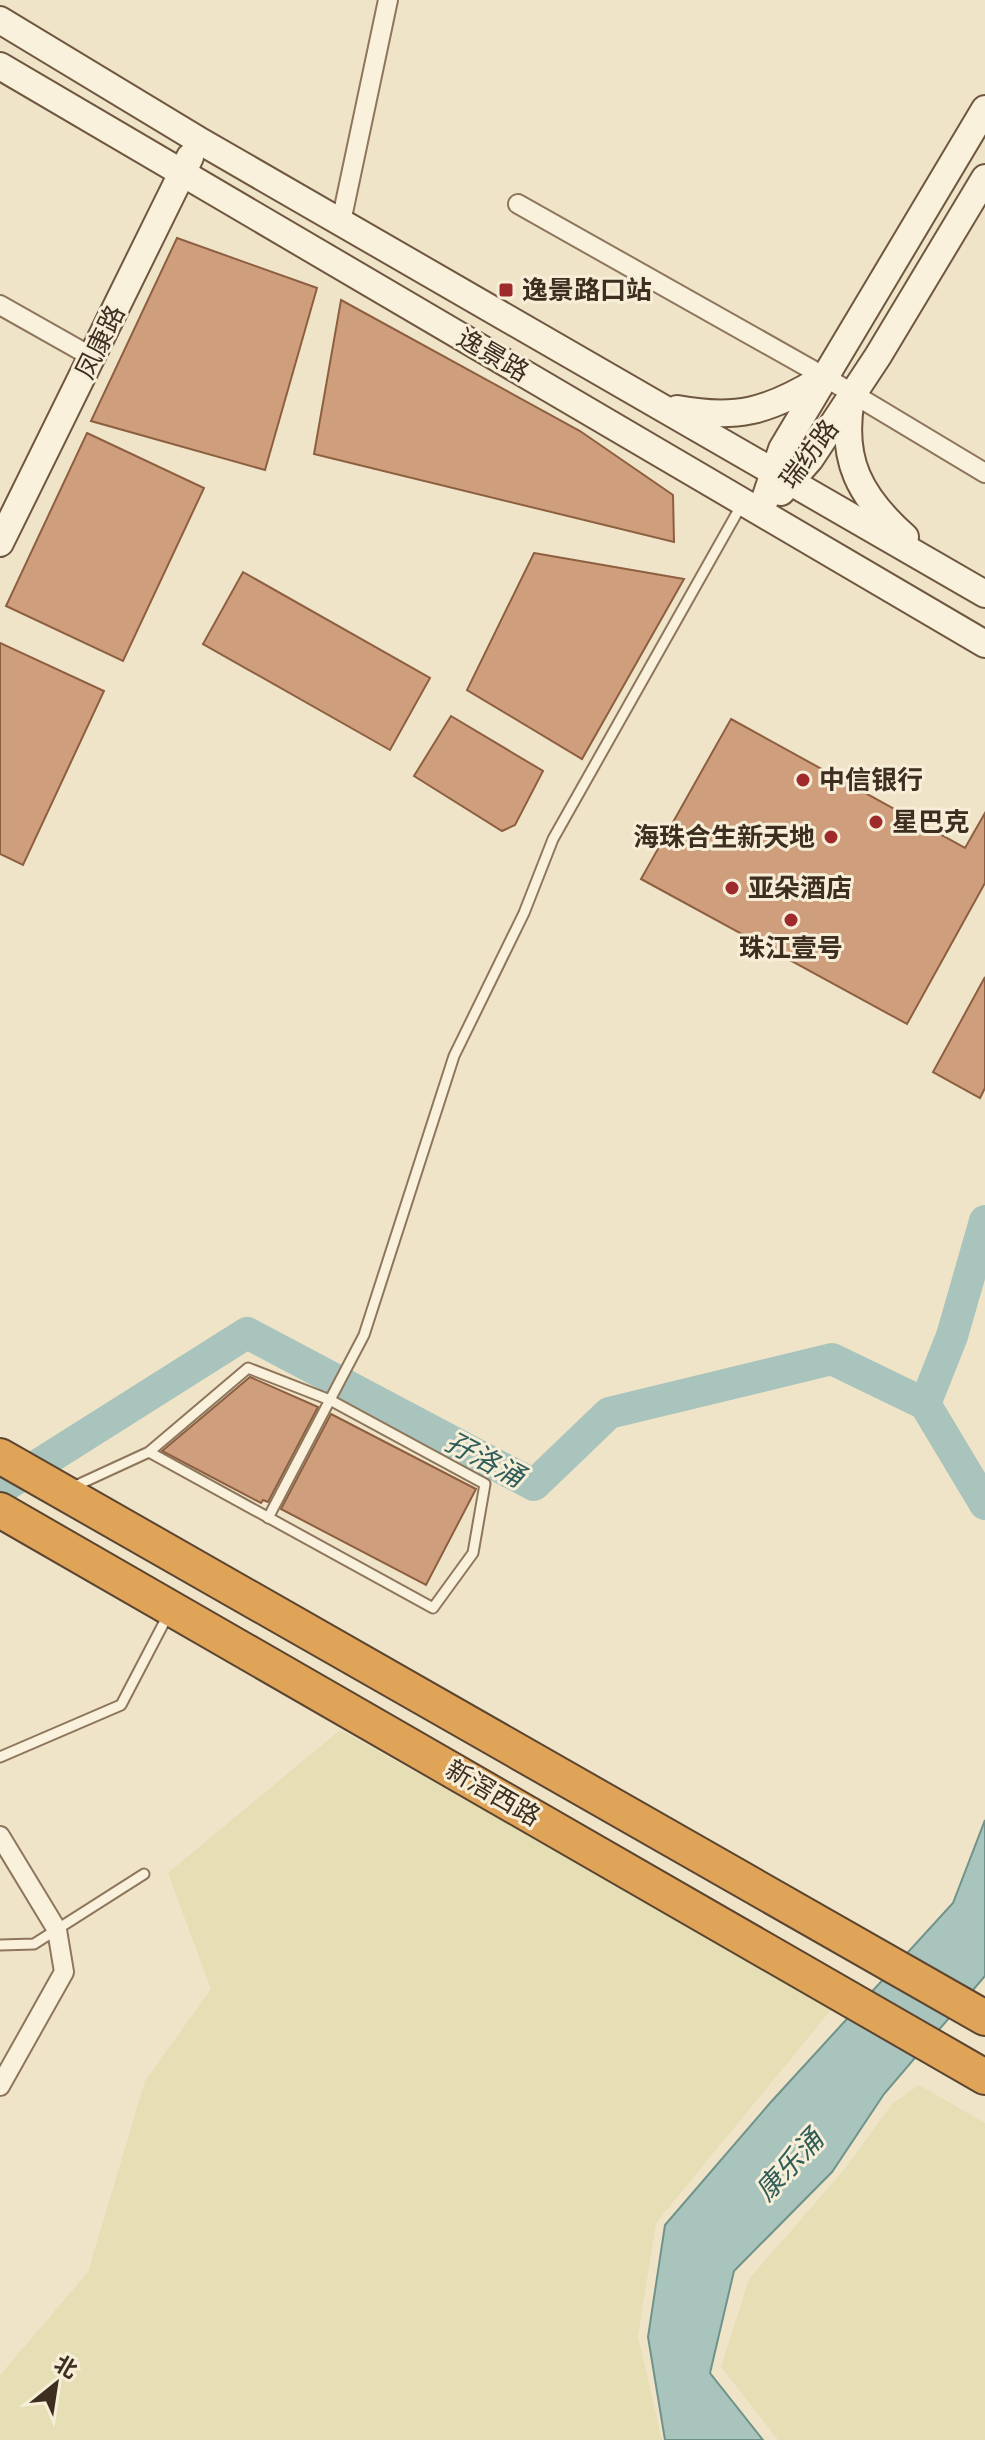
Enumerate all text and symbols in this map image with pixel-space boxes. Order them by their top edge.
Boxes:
place label: 逸景路口站 [522,272,652,306]
marker: 逸景路口站 [497,281,515,299]
street label: 凤康路 [67,299,131,384]
street label: 逸景路 [451,320,536,388]
street label: 瑞纺路 [771,412,845,495]
place label: 中信银行 [819,762,923,796]
marker: 中信银行 [794,771,812,789]
place label: 星巴克 [892,804,970,838]
marker: 星巴克 [867,813,885,831]
place label: 海珠合生新天地 [633,819,815,853]
marker: 海珠合生新天地 [822,828,840,846]
place label: 亚朵酒店 [748,870,852,904]
marker: 亚朵酒店 [723,879,741,897]
marker: 珠江壹号 [782,911,800,929]
place label: 珠江壹号 [739,930,843,964]
water label: 孖洛涌 [439,1423,534,1496]
street label: 新滘西路 [440,1751,547,1833]
water label: 康乐涌 [746,2119,833,2208]
north arrow [16,2344,96,2424]
text: 北 [49,2348,83,2384]

